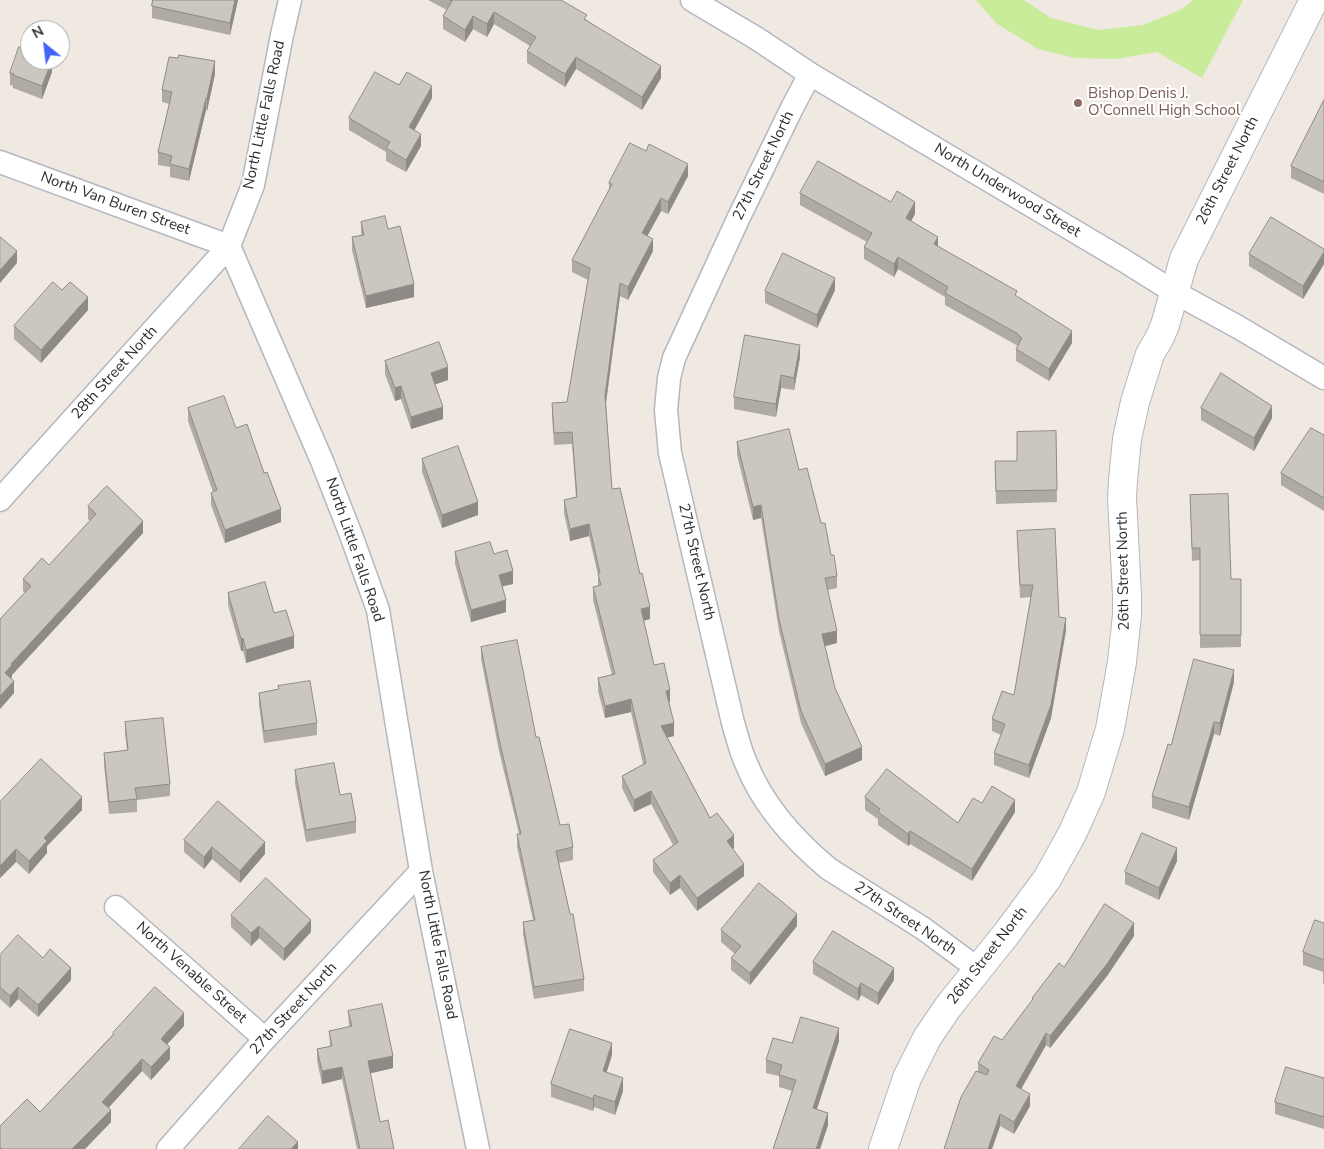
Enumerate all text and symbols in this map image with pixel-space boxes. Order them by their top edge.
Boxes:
north arrow [20,20,70,70]
text: N [29,21,47,43]
street label: North Little Falls Road [240,39,290,191]
place label: Bishop Denis J. O'Connell High School [1088,85,1240,120]
marker: Bishop Denis J. O'Connell High School [1072,97,1084,109]
street label: 27th Street North [730,108,798,224]
street label: 26th Street North [1193,114,1263,228]
street label: North Underwood Street [931,140,1083,242]
street label: North Van Buren Street [38,169,192,239]
street label: 28th Street North [68,323,162,423]
street label: North Little Falls Road [321,475,387,625]
street label: 27th Street North [674,502,718,622]
street label: 26th Street North [1114,511,1134,631]
street label: North Little Falls Road [414,869,460,1021]
street label: 27th Street North [850,878,960,960]
street label: 26th Street North [944,903,1032,1009]
street label: North Venable Street [132,919,250,1027]
street label: 27th Street North [247,959,341,1059]

